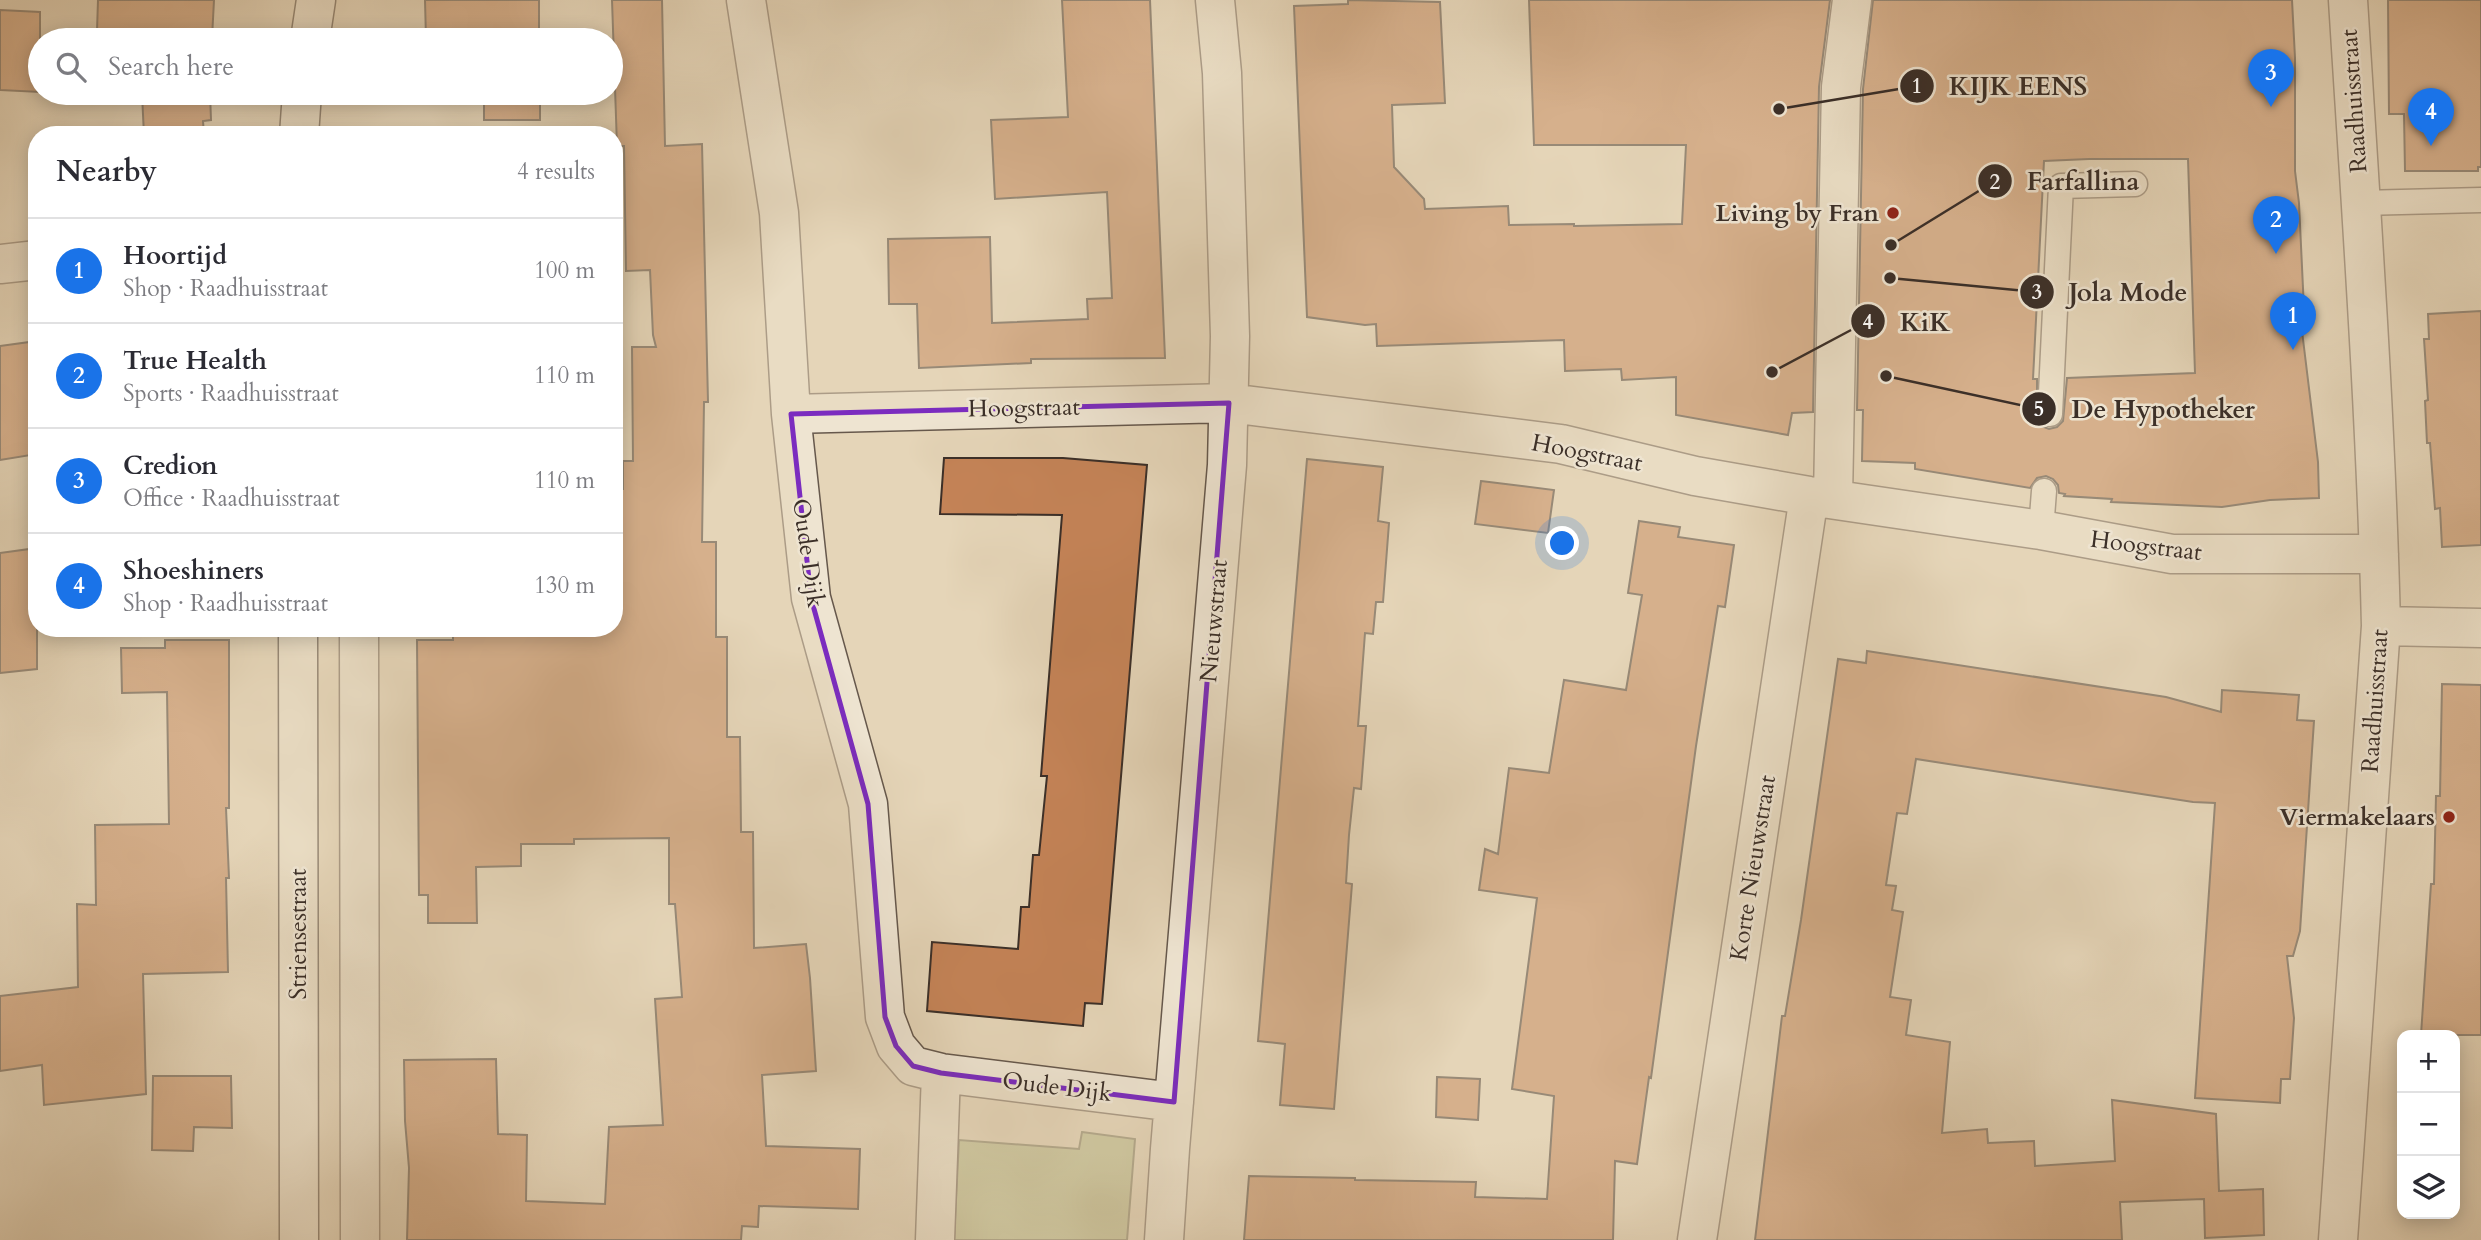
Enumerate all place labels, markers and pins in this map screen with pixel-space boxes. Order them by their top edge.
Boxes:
pin: 3 [2248,49,2294,107]
callout: KIJK EENS [1900,62,2101,109]
pin: 4 [2408,88,2454,146]
callout: Farfallina [1978,158,2153,205]
pin: 2 [2253,196,2299,254]
place label: Living by Fran [1716,197,1880,230]
marker: Living by Fran [1885,205,1901,221]
callout: Jola Mode [2020,268,2202,315]
pin: 1 [2270,292,2316,350]
callout: KiK [1851,298,1964,345]
callout: De Hypotheker [2022,385,2269,432]
place label: Viermakelaars [2279,801,2435,834]
marker: Viermakelaars [2441,809,2457,825]

